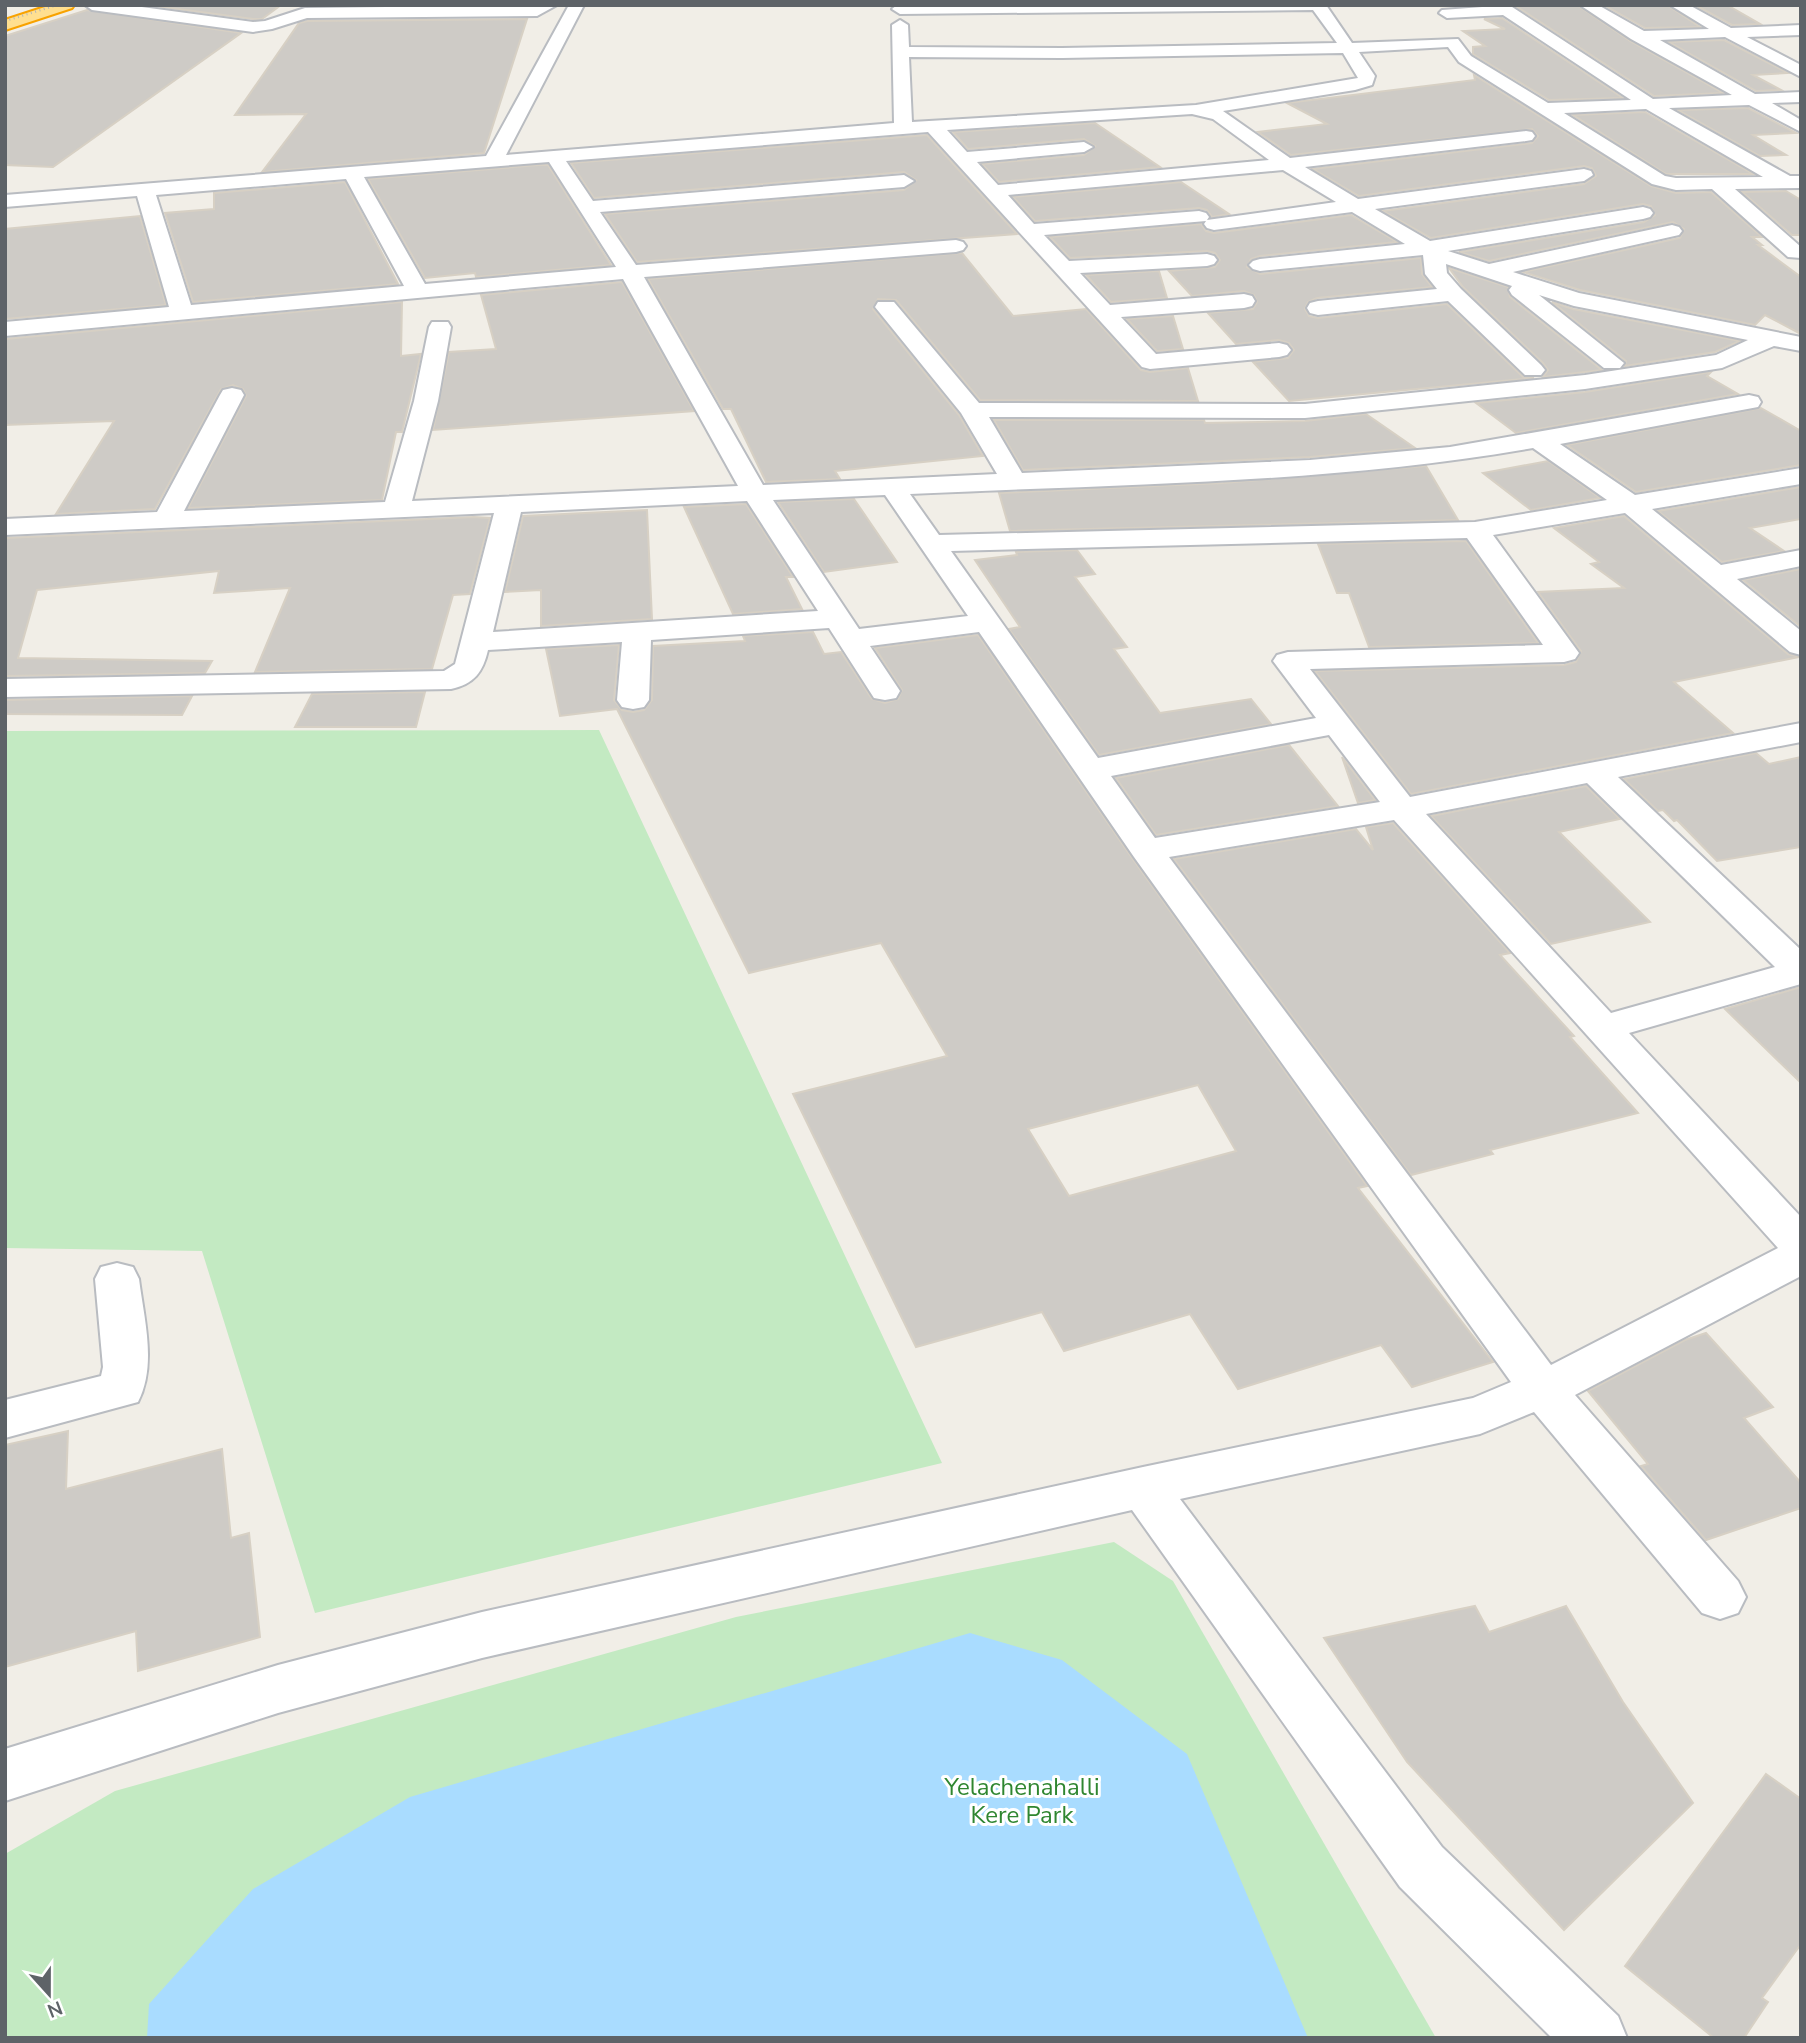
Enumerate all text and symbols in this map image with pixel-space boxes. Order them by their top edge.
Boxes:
park label: Yelachenahalli Kere Park [944,1771,1100,1831]
north arrow [14,1959,84,2029]
text: N [43,1994,66,2024]

